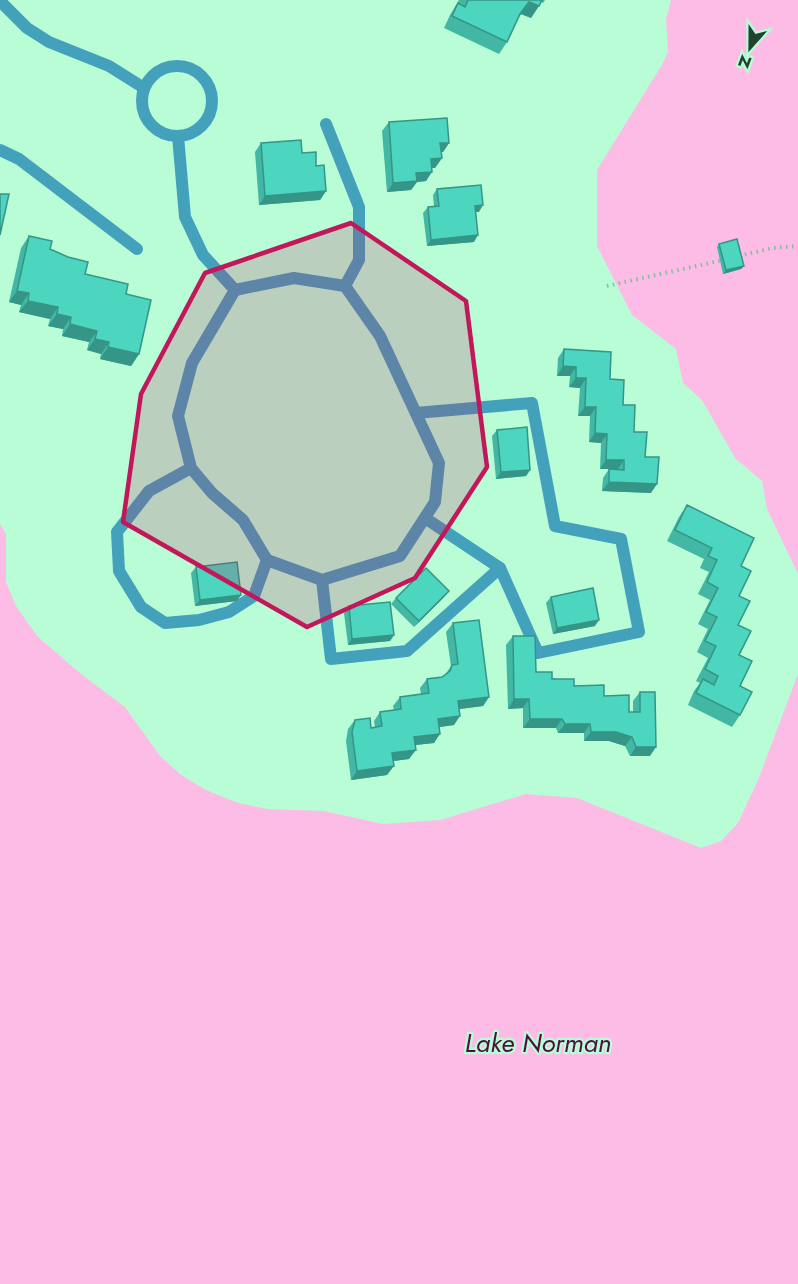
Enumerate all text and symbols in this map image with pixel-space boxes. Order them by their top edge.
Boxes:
north arrow [720,18,780,78]
text: N [735,49,755,75]
water label: Lake Norman [465,1024,611,1062]

